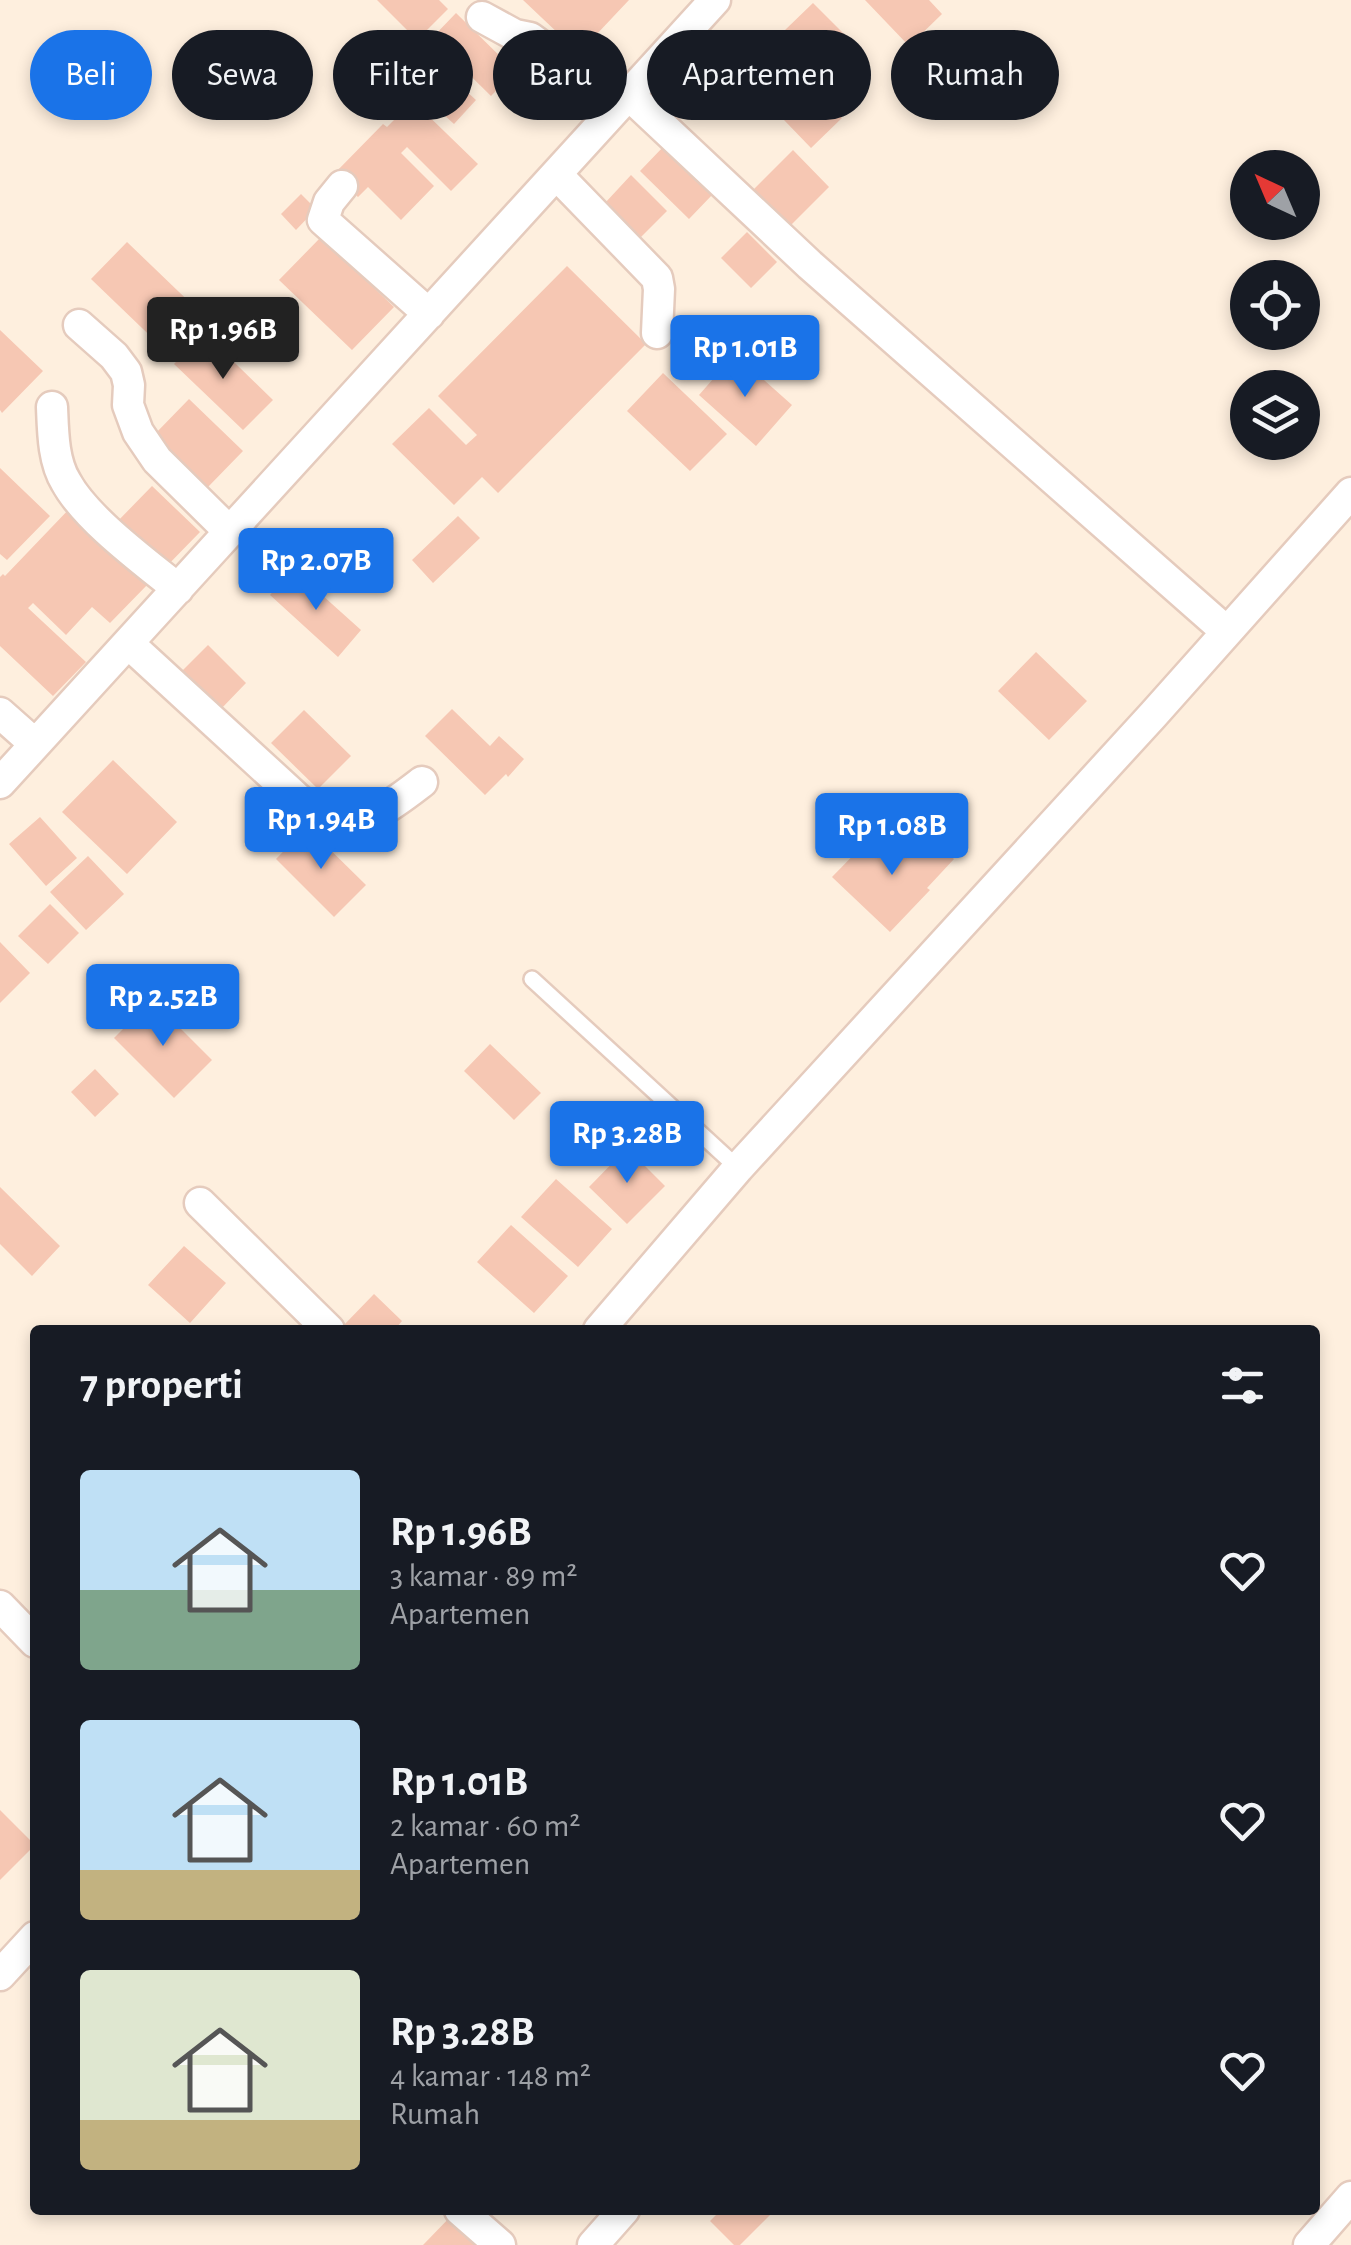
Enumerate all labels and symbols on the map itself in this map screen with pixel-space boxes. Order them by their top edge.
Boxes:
north arrow [1230,150,1320,240]
pin: Rp 1.96B [120,297,326,382]
pin: Rp 1.01B [642,315,848,400]
pin: Rp 2.07B [213,528,419,613]
pin: Rp 1.94B [218,787,424,872]
pin: Rp 1.08B [789,793,995,878]
pin: Rp 2.52B [60,964,266,1049]
pin: Rp 3.28B [524,1101,730,1186]

